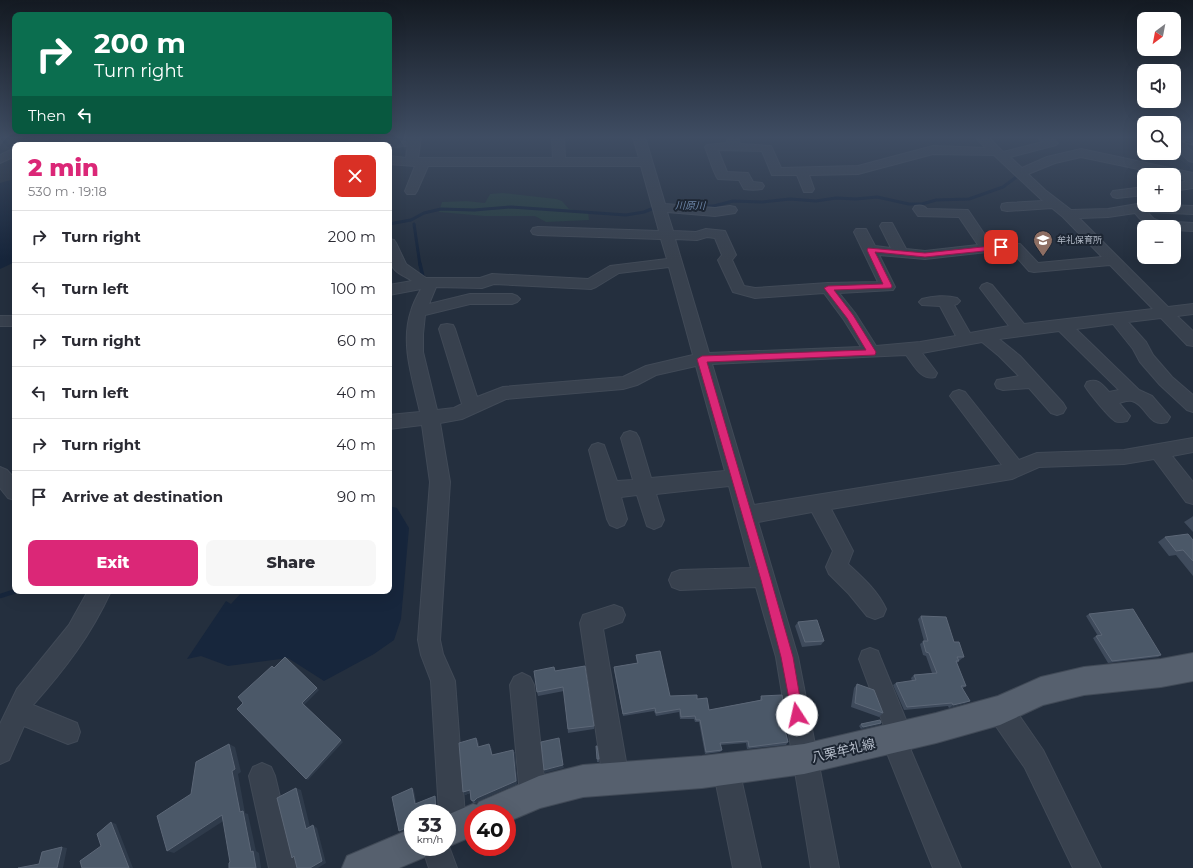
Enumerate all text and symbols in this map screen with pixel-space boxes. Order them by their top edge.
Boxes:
north arrow [1137,12,1181,56]
map controls [1137,12,1181,264]
text: 200 m [94,26,186,60]
icon: right [28,28,80,80]
text: Turn right [94,60,184,82]
button: sound [1137,64,1181,108]
icon: left [74,104,96,126]
text: Then [28,106,66,125]
button: search [1137,116,1181,160]
text: 2 min [28,153,99,182]
button: close [334,155,376,197]
button: + [1137,168,1181,212]
text: 530 m · 19:18 [28,183,107,199]
water label: 川原川 [675,199,706,212]
button: − [1137,220,1181,264]
icon: right [28,226,50,248]
text: Turn right [62,227,141,246]
text: 200 m [328,227,376,246]
school or university icon: 牟礼保育所 [1032,229,1054,257]
pin [984,230,1018,264]
place label: 牟礼保育所 [1057,234,1102,245]
icon: arrive [990,236,1012,258]
icon: left [28,278,50,300]
text: Turn left [62,279,129,298]
text: 100 m [331,279,376,298]
icon: right [28,330,50,352]
text: Turn right [62,331,141,350]
text: 60 m [337,331,376,350]
icon: left [28,382,50,404]
text: Turn left [62,383,129,402]
text: 40 m [336,383,376,402]
icon: right [28,434,50,456]
text: Turn right [62,435,141,454]
text: 40 m [336,435,376,454]
icon: arrive [28,486,50,508]
text: Arrive at destination [62,487,223,506]
text: 90 m [337,487,376,506]
button: Exit [28,540,198,586]
button: Share [206,540,376,586]
position arrow [776,694,818,736]
street label: 八栗牟礼線 [810,735,876,765]
speed limit sign: 40 [464,804,516,856]
text: 33 [418,813,442,837]
text: km/h [417,833,443,846]

